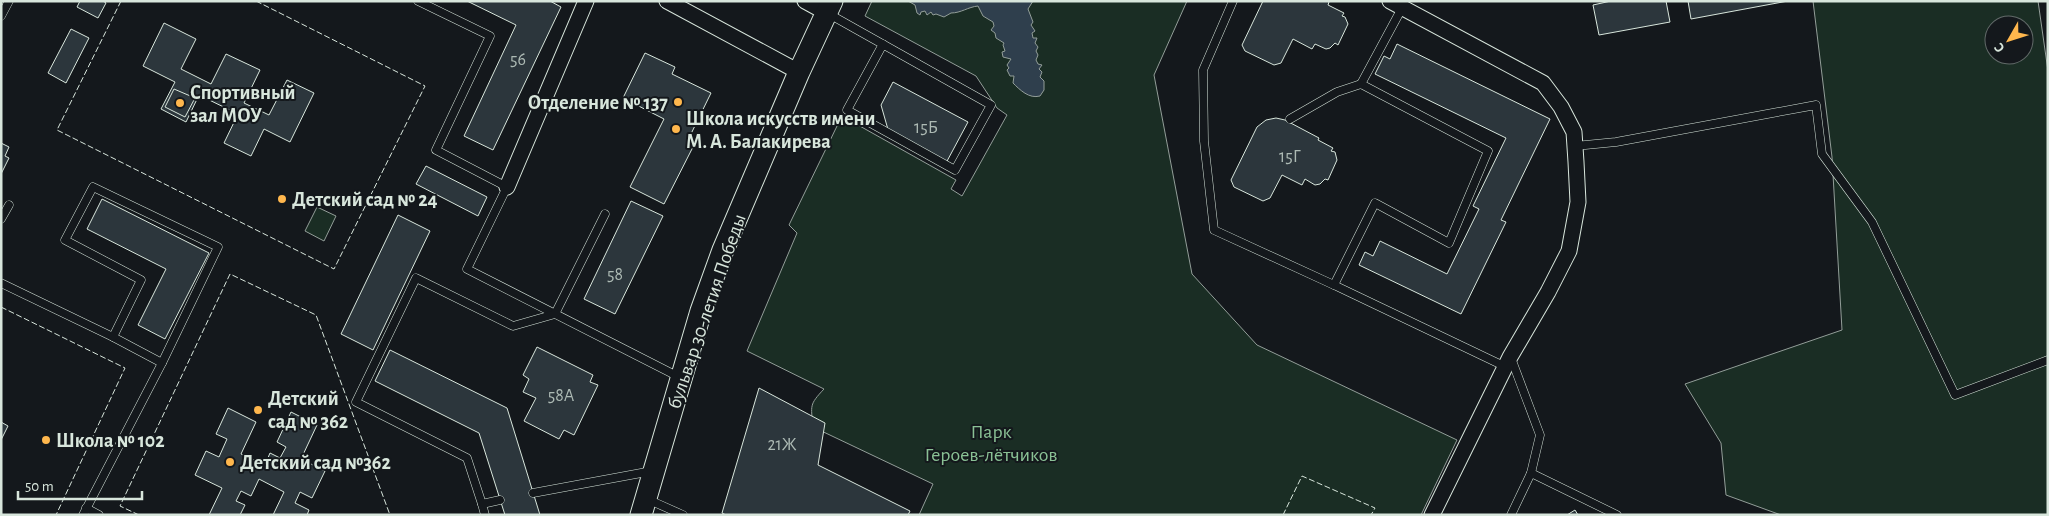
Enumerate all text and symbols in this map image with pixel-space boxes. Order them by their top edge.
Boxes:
north arrow [1984,15,2034,65]
text: С [1992,40,2008,55]
house number: 56 [510,51,526,69]
place label: Спортивный зал МОУ [190,83,295,126]
place label: Отделение № 137 [528,93,668,113]
marker: Отделение № 137 [672,96,684,108]
marker: Спортивный зал МОУ [174,97,186,109]
place label: Школа искусств имени М. А. Балакирева [686,109,876,152]
house number: 15Б [914,119,938,137]
marker: Школа искусств имени М. А. Балакирева [670,123,682,135]
house number: 15Г [1279,148,1301,166]
place label: Детский сад № 24 [292,190,438,210]
marker: Детский сад № 24 [276,193,288,205]
street label: бульвар 30-летия Победы [664,211,750,411]
house number: 58 [607,266,623,284]
house number: 58А [548,387,575,405]
place label: Детский сад № 362 [268,389,348,432]
marker: Детский сад № 362 [252,404,264,416]
park label: Парк Героев-лётчиков [924,422,1058,465]
place label: Школа № 102 [56,431,165,451]
marker: Школа № 102 [40,434,52,446]
house number: 21Ж [767,436,797,454]
place label: Детский сад №362 [240,453,391,473]
marker: Детский сад №362 [224,456,236,468]
scale bar [18,468,141,500]
text: 50 m [25,479,54,494]

